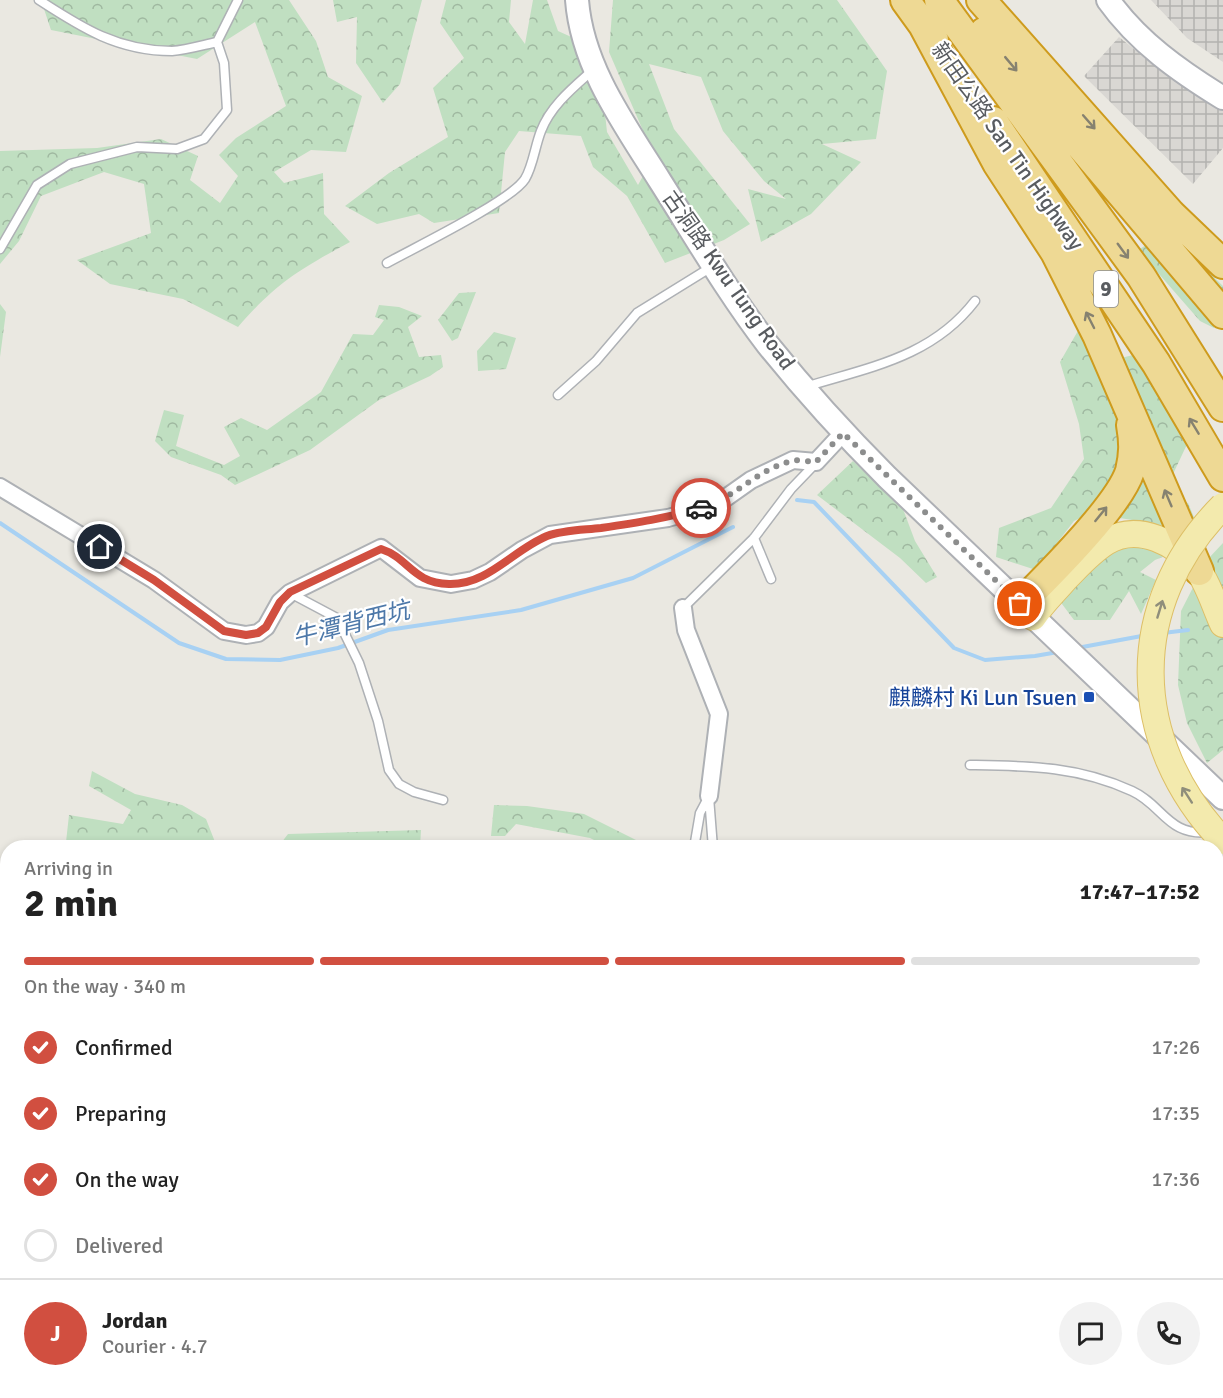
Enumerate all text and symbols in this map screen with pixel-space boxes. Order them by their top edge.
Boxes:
street label: 新田公路 San Tin Highway [926,37,1090,256]
one-way arrow [1005,56,1018,72]
one-way arrow [1082,114,1096,129]
street label: 古洞路 Kwu Tung Road [657,185,801,375]
one-way arrow [1117,243,1130,259]
road number: 9 [1094,271,1118,307]
one-way arrow [1083,311,1095,329]
one-way arrow [1187,418,1199,435]
courier [671,478,731,538]
one-way arrow [1162,490,1173,508]
icon: car [685,492,718,525]
one-way arrow [1095,506,1108,522]
pin [74,521,125,572]
icon: home [83,530,116,563]
pin [994,578,1045,629]
icon: bag [1003,587,1036,620]
water label: 牛潭背西坑 [289,594,416,653]
one-way arrow [1155,600,1166,619]
place label: 麒麟村 Ki Lun Tsuen [889,684,1077,711]
marker: 麒麟村 Ki Lun Tsuen [1082,690,1096,704]
one-way arrow [1180,787,1193,804]
text: Arriving in [24,856,113,881]
text: 17:47–17:52 [1080,878,1200,905]
text: 2 min [24,879,118,927]
text: On the way · 340 m [24,974,186,999]
icon: check [24,1031,57,1064]
text: Confirmed [75,1034,173,1061]
text: 17:26 [1151,1035,1200,1060]
icon: check [24,1097,57,1130]
text: Preparing [75,1100,167,1127]
text: 17:35 [1151,1101,1200,1126]
icon: check [24,1163,57,1196]
text: On the way [75,1166,179,1193]
text: 17:36 [1151,1167,1200,1192]
text: Delivered [75,1232,163,1259]
button: chat [1059,1302,1122,1365]
button: phone [1137,1302,1200,1365]
text: Jordan [102,1307,168,1334]
text: J [50,1320,61,1347]
text: Courier · 4.7 [102,1334,208,1359]

